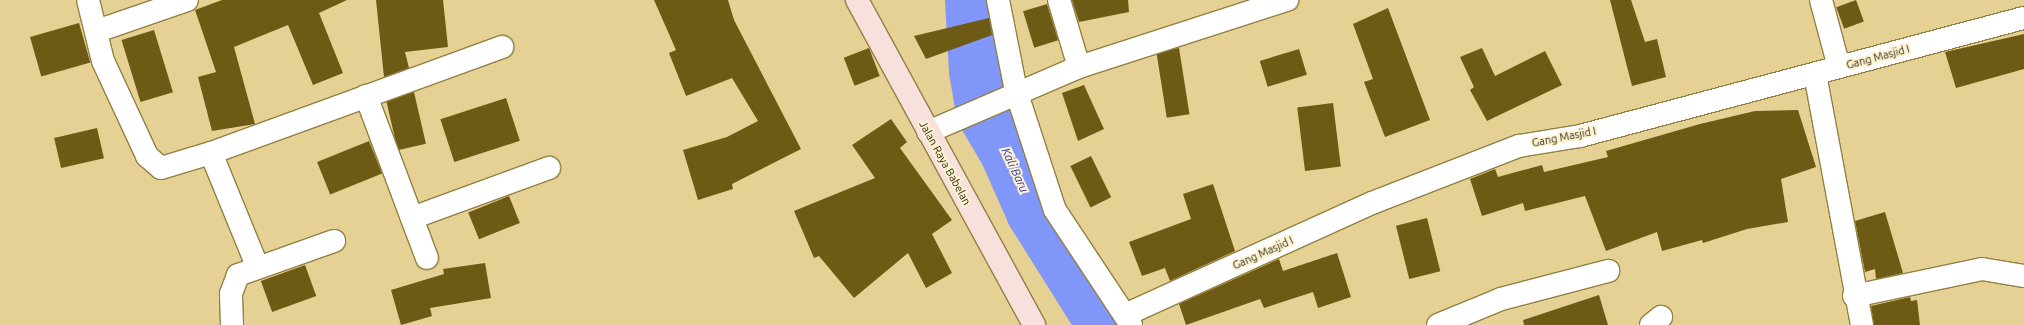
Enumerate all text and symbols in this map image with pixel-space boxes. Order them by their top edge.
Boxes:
street label: Gang Masjid I [1845,42,1911,72]
street label: Jalan Raya Babelan [916,119,974,207]
street label: Gang Masjid I [1531,124,1597,150]
water label: Kali Baru [998,145,1032,195]
street label: Gang Masjid I [1231,234,1295,272]

